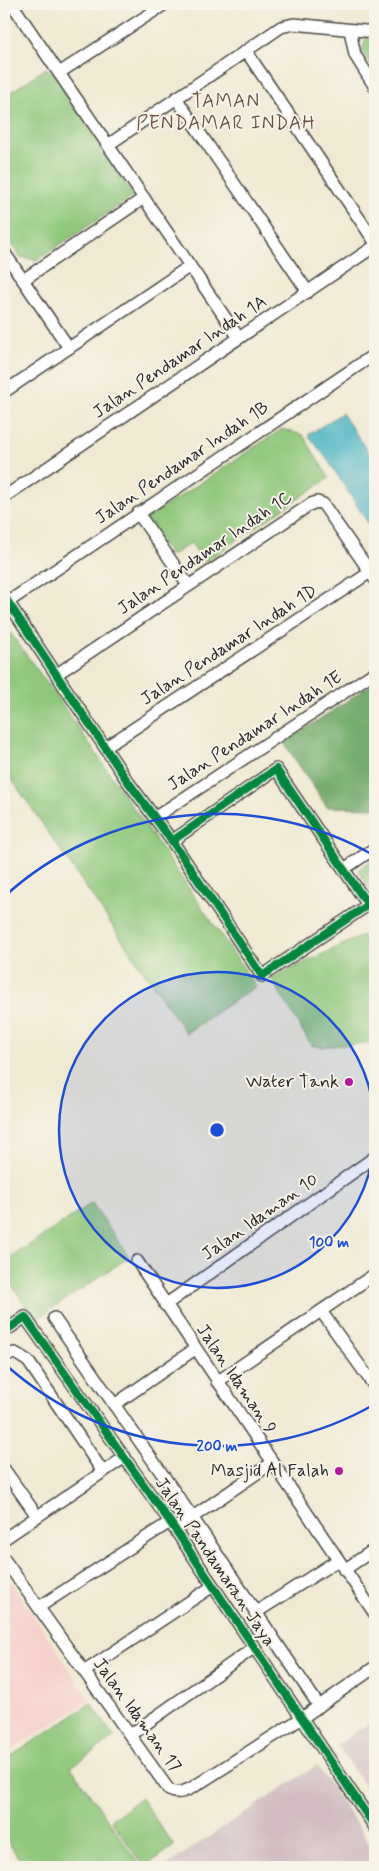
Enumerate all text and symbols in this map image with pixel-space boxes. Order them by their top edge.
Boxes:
district label: TAMAN PENDAMAR INDAH [136,89,316,136]
street label: Jalan Pendamar Indah 1A [88,290,272,424]
street label: Jalan Pendamar Indah 1B [90,396,274,530]
street label: Jalan Pendamar Indah 1C [113,485,297,621]
street label: Jalan Pendamar Indah 1D [136,579,322,711]
street label: Jalan Pendamar Indah 1E [163,665,347,797]
place label: Water Tank [246,1070,339,1094]
marker: Water Tank [343,1076,355,1088]
centre of rings [208,1121,226,1139]
street label: Jalan Idaman 10 [197,1168,323,1266]
text: 100 m [309,1233,349,1253]
street label: Jalan Idaman 9 [190,1319,282,1439]
text: 200 m [197,1437,238,1457]
place label: Masjid Al Falah [211,1459,329,1483]
marker: Masjid Al Falah [333,1465,345,1477]
street label: Jalan Pandamaran Jaya [149,1473,281,1651]
street label: Jalan Idaman 17 [87,1653,187,1777]

